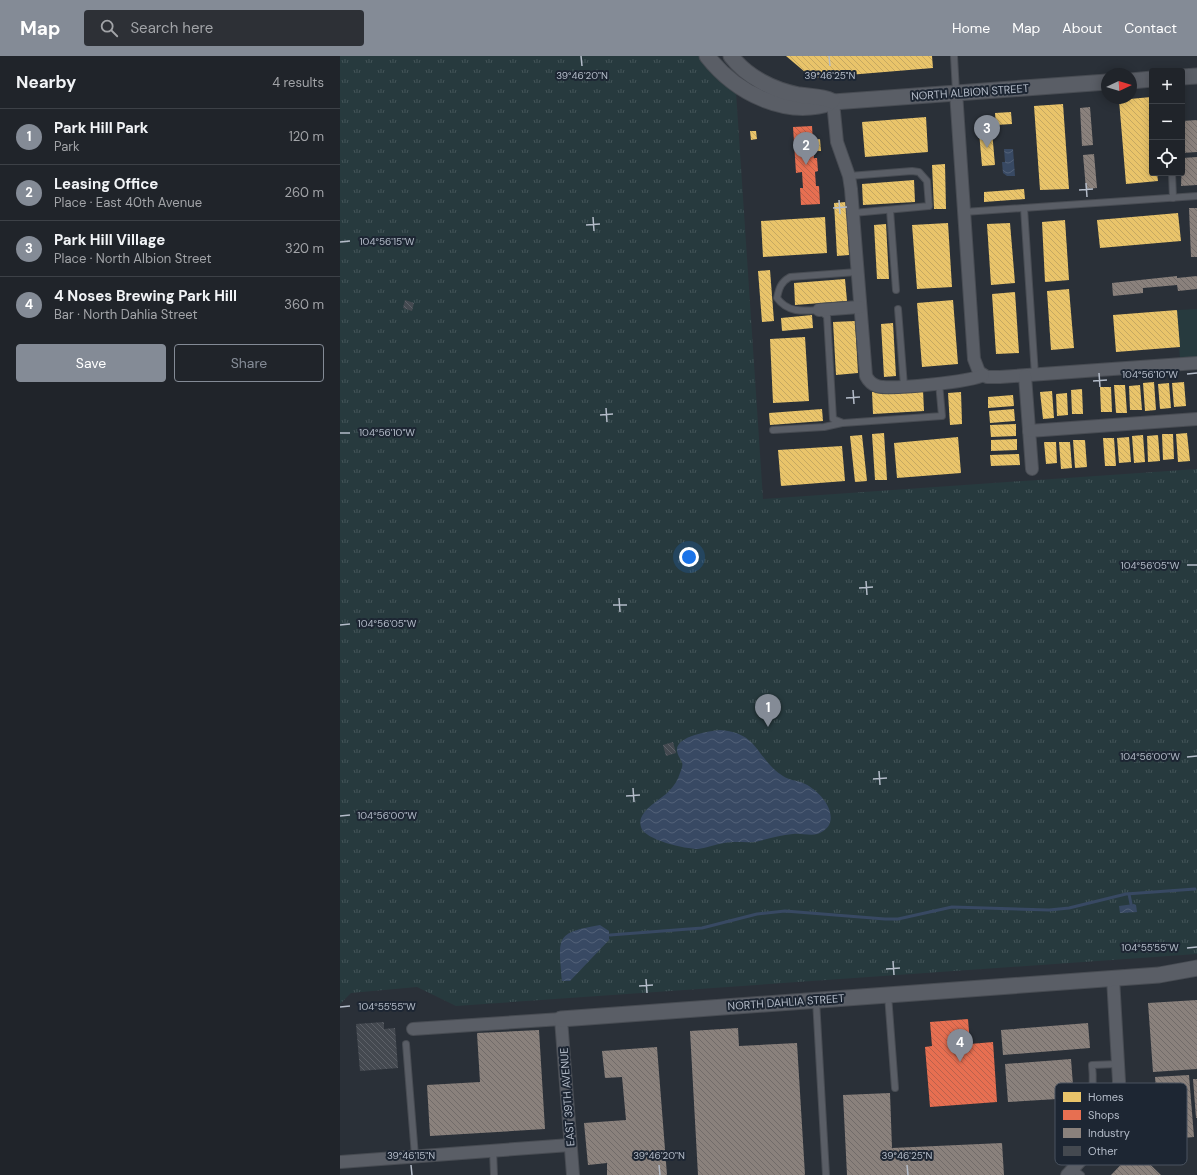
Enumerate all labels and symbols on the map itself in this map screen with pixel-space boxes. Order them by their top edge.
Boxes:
north arrow [1101,68,1137,104]
text: 39°46'20"N [556,69,608,82]
text: 39°46'25"N [805,69,855,82]
street label: NORTH ALBION STREET [911,81,1029,103]
pin: 3 [974,115,1000,148]
pin: 2 [793,132,819,165]
text: 104°56'15"W [359,235,415,248]
text: 104°56'10"W [1122,368,1178,381]
text: 104°56'10"W [359,426,415,439]
your location [679,547,699,567]
text: 104°56'05"W [1121,559,1180,572]
text: 104°56'05"W [358,617,417,630]
pin: 1 [755,694,781,727]
text: 104°56'00"W [1120,750,1180,763]
text: 104°56'00"W [357,809,417,822]
text: 104°55'55"W [1121,941,1179,954]
street label: NORTH DAHLIA STREET [727,991,845,1013]
text: 104°55'55"W [358,1000,416,1013]
pin: 4 [947,1029,973,1062]
street label: EAST 39TH AVENUE [557,1047,577,1147]
legend [1055,1083,1187,1165]
text: Homes [1088,1090,1124,1104]
text: Shops [1088,1108,1120,1122]
text: Industry [1088,1126,1130,1140]
text: Other [1088,1144,1117,1158]
text: 39°46'15"N [387,1149,435,1162]
text: 39°46'20"N [633,1149,685,1162]
text: 39°46'25"N [882,1149,932,1162]

